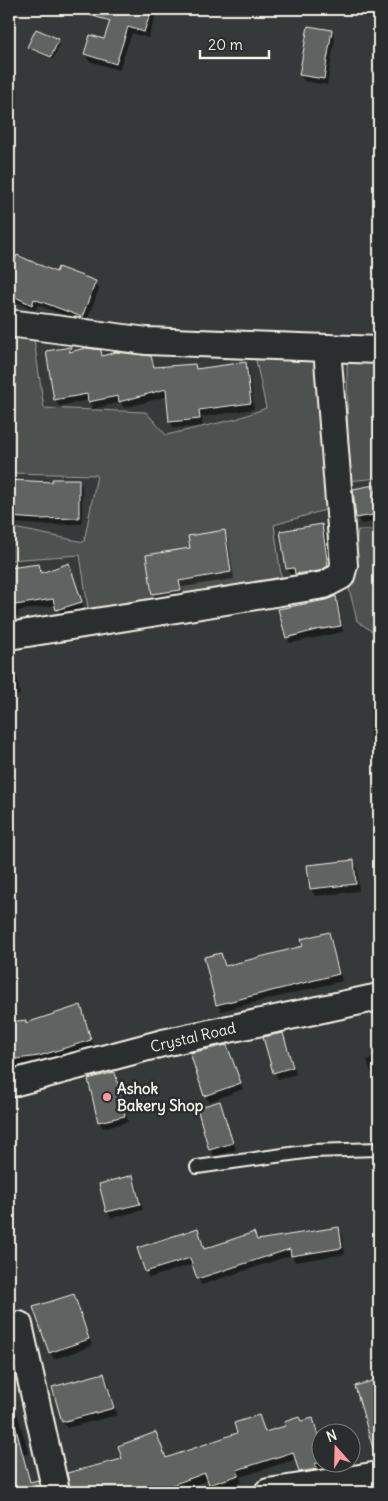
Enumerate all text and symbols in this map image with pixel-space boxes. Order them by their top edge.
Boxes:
scale bar [200,28,269,60]
text: 20 m [208,35,243,54]
street label: Crystal Road [148,1018,238,1056]
place label: Ashok Bakery Shop [117,1079,204,1116]
marker: Ashok Bakery Shop [101,1091,113,1103]
north arrow [310,1424,360,1474]
text: N [324,1426,339,1446]

